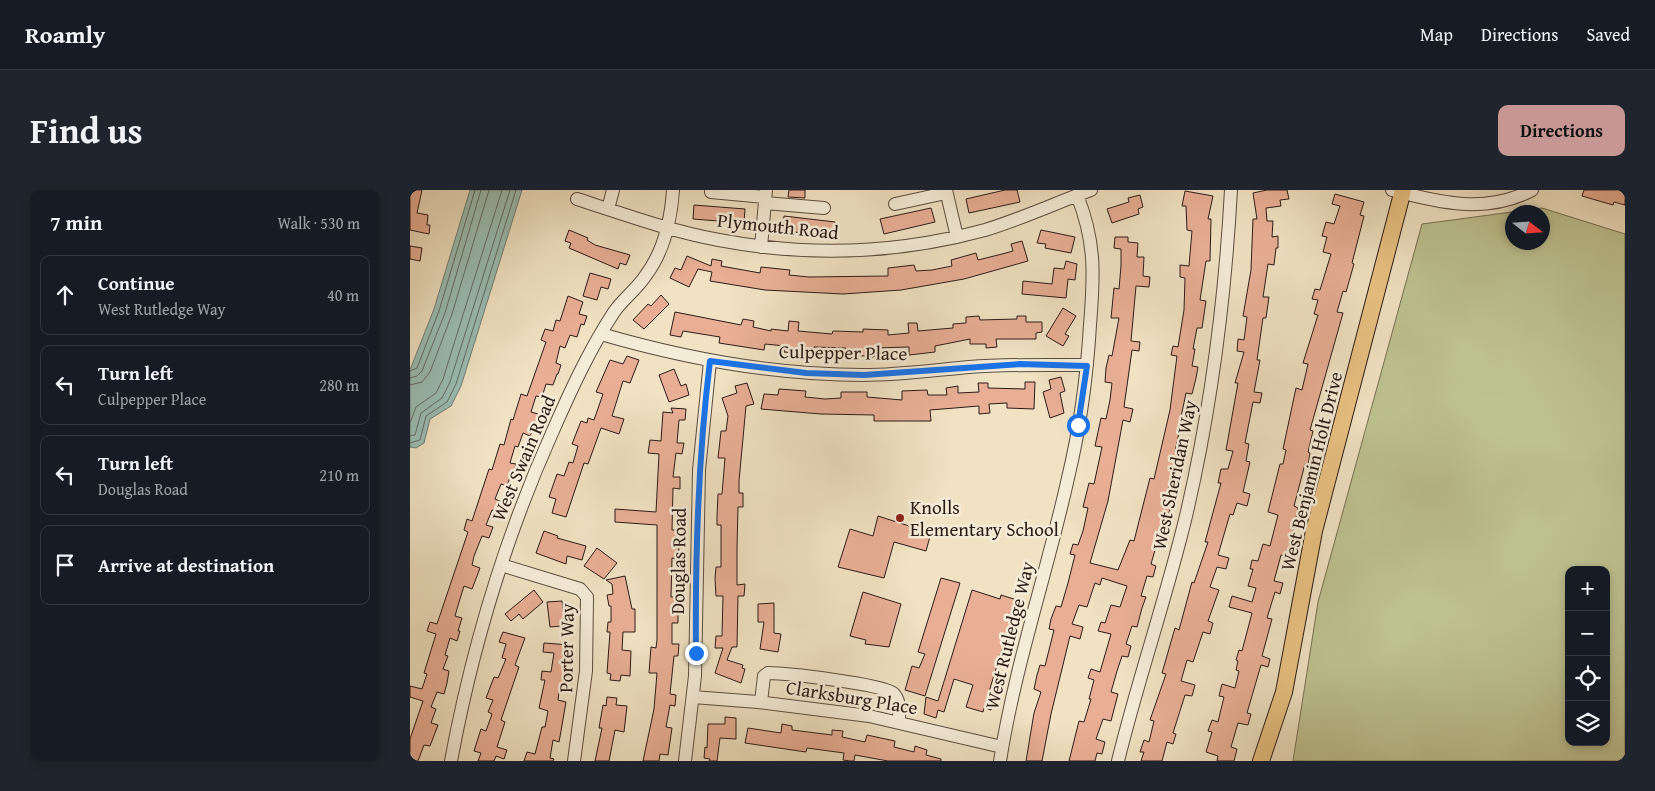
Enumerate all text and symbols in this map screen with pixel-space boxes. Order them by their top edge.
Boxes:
text: Roamly [25,17,105,52]
text: Map [1420,21,1453,48]
text: Directions [1481,21,1558,48]
text: Saved [1586,21,1630,48]
text: Find us [30,105,143,156]
button: Directions [1498,105,1625,156]
north arrow [1505,205,1550,250]
street label: Plymouth Road [716,206,841,246]
text: 7 min [50,207,102,238]
text: Walk · 530 m [277,211,360,235]
text: Continue [98,269,175,297]
icon: ahead [51,281,79,309]
text: 40 m [327,283,359,307]
text: West Rutledge Way [98,297,226,321]
street label: Culpepper Place [779,337,908,367]
text: Turn left [98,359,173,387]
street label: West Benjamin Holt Drive [1273,369,1349,573]
icon: left [51,371,79,399]
text: 280 m [319,373,359,397]
text: Culpepper Place [98,387,206,411]
street label: West Swain Road [484,390,562,525]
street label: West Sheridan Way [1144,397,1204,553]
route start [1067,414,1090,437]
text: Turn left [98,449,173,477]
icon: left [51,461,79,489]
text: 210 m [319,463,359,487]
text: Douglas Road [98,477,188,501]
place label: Knolls Elementary School [910,493,1059,543]
street label: Douglas Road [663,507,693,615]
marker: Knolls Elementary School [894,512,906,524]
icon: arrive [51,551,79,579]
text: Arrive at destination [98,551,274,579]
street label: West Rutledge Way [977,558,1041,712]
map controls [1565,566,1610,746]
button: + [1565,566,1610,611]
street label: Porter Way [551,603,581,693]
button: − [1565,611,1610,656]
route end [685,642,708,665]
button: locate [1565,656,1610,701]
street label: Clarksburg Place [784,673,920,721]
button: layers [1565,701,1610,746]

